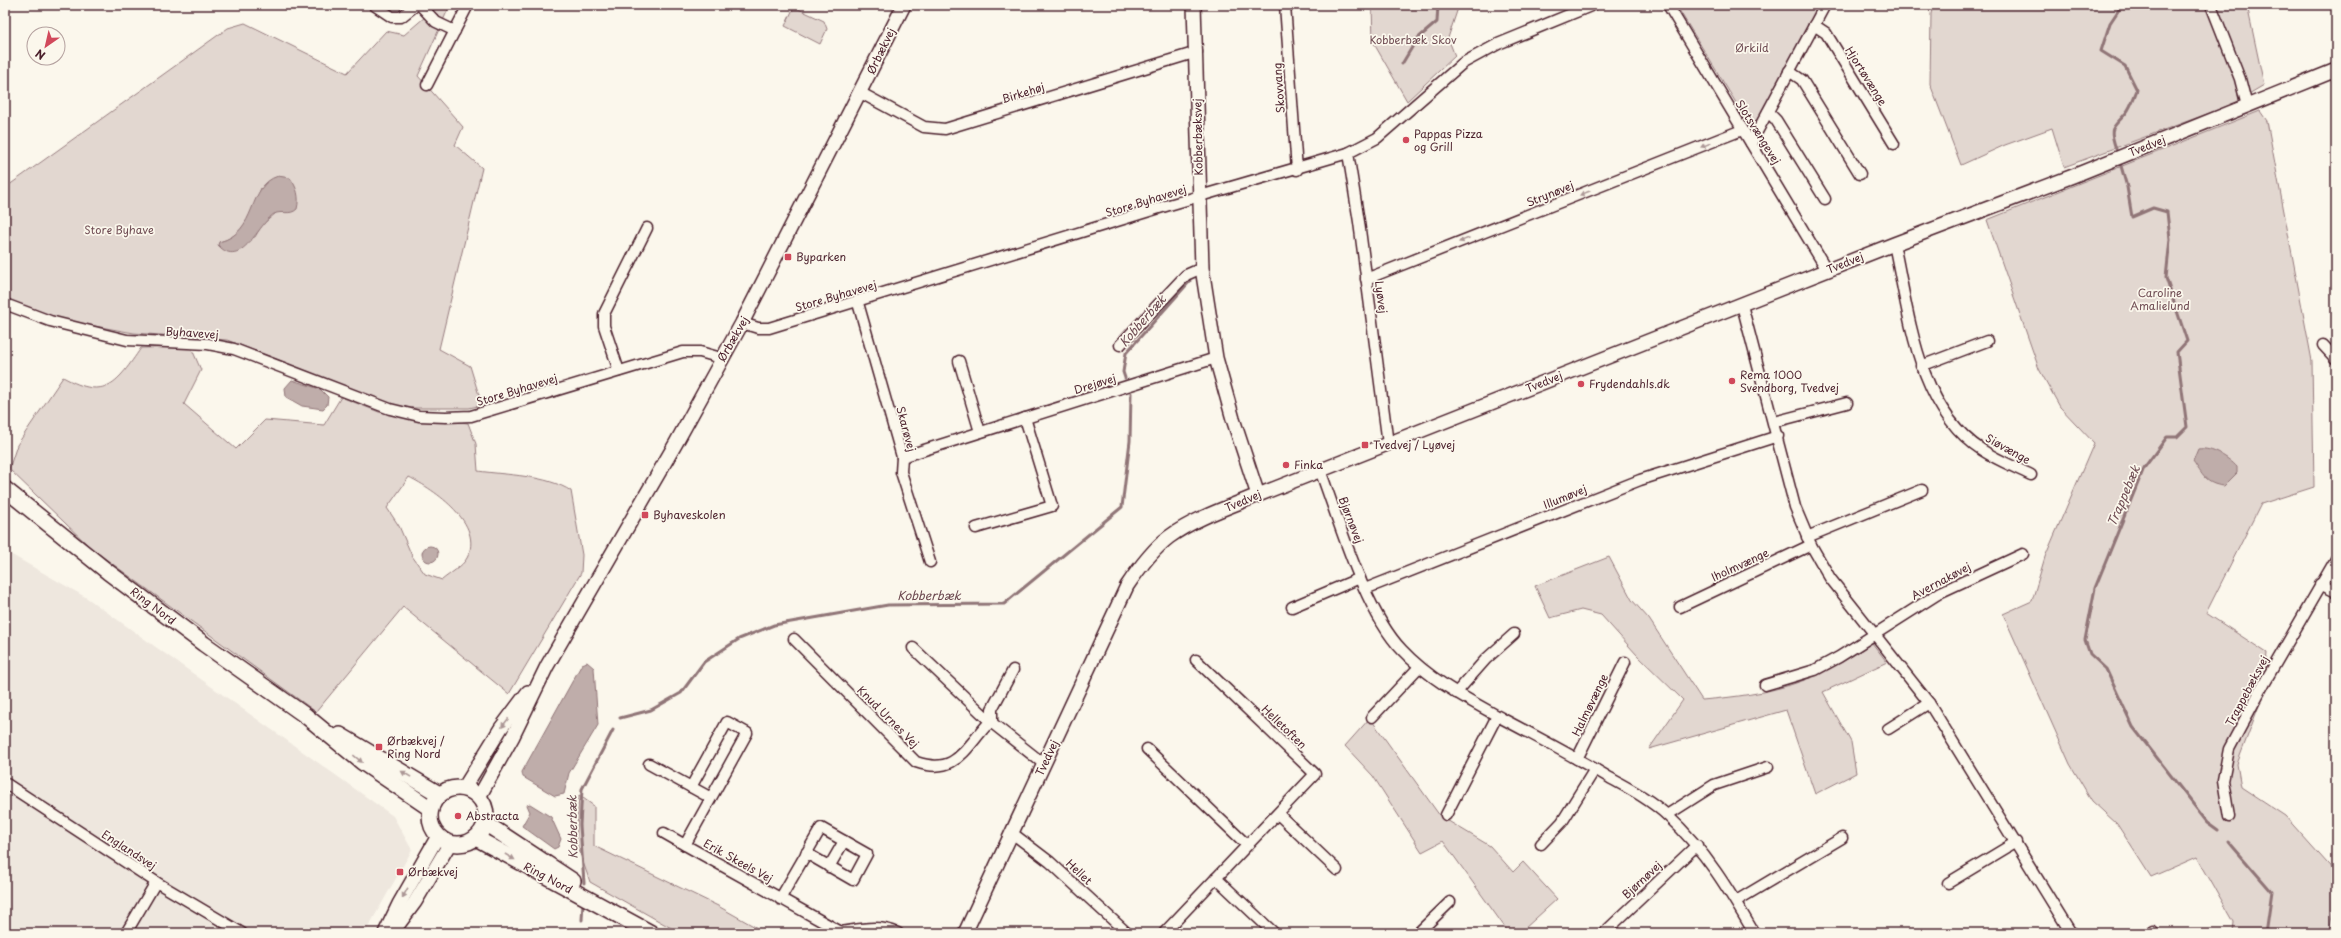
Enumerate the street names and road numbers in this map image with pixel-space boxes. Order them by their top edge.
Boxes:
street label: Ørbækvej [862,25,899,77]
street label: Hjortøvænge [1841,43,1891,109]
street label: Skovvang [1268,62,1289,114]
street label: Birkehøj [999,78,1046,107]
street label: Slotsvængevej [1732,96,1785,167]
street label: Kobberbæksvej [1188,98,1207,176]
street label: Tvedvej [2126,130,2168,161]
street label: Strynøvej [1524,176,1576,211]
street label: Store Byhavevej [1103,180,1189,221]
street label: Tvedvej [1824,247,1866,278]
street label: Store Byhavevej [793,276,879,315]
street label: Lyøvej [1371,280,1392,314]
street label: Ørbækvej [713,313,752,365]
street label: Byhavevej [165,322,219,343]
street label: Tvedvej [1523,366,1565,397]
street label: Store Byhavevej [474,369,560,410]
street label: Drejøvej [1072,369,1118,398]
street label: Skarøvej [892,404,921,453]
street label: Siøvænge [1983,429,2034,468]
street label: Illumøvej [1540,480,1589,513]
street label: Tvedvej [1222,485,1264,516]
street label: Bjørnøvej [1335,494,1368,546]
street label: Iholmvænge [1708,544,1771,585]
street label: Avernakøvej [1908,558,1974,603]
street label: Ring Nord [127,583,180,629]
street label: Trappebæksvej [2221,652,2272,729]
street label: Halmøvænge [1567,671,1612,739]
street label: Knud Urnes Vej [853,682,923,752]
street label: Helletoften [1258,701,1311,753]
street label: Tvedvej [1031,737,1062,779]
street label: Englandsvej [99,826,160,874]
street label: Erik Skeels Vej [700,834,776,887]
street label: Hellet [1062,855,1097,889]
street label: Ring Nord [521,857,576,898]
street label: Bjørnøvej [1618,857,1665,903]

